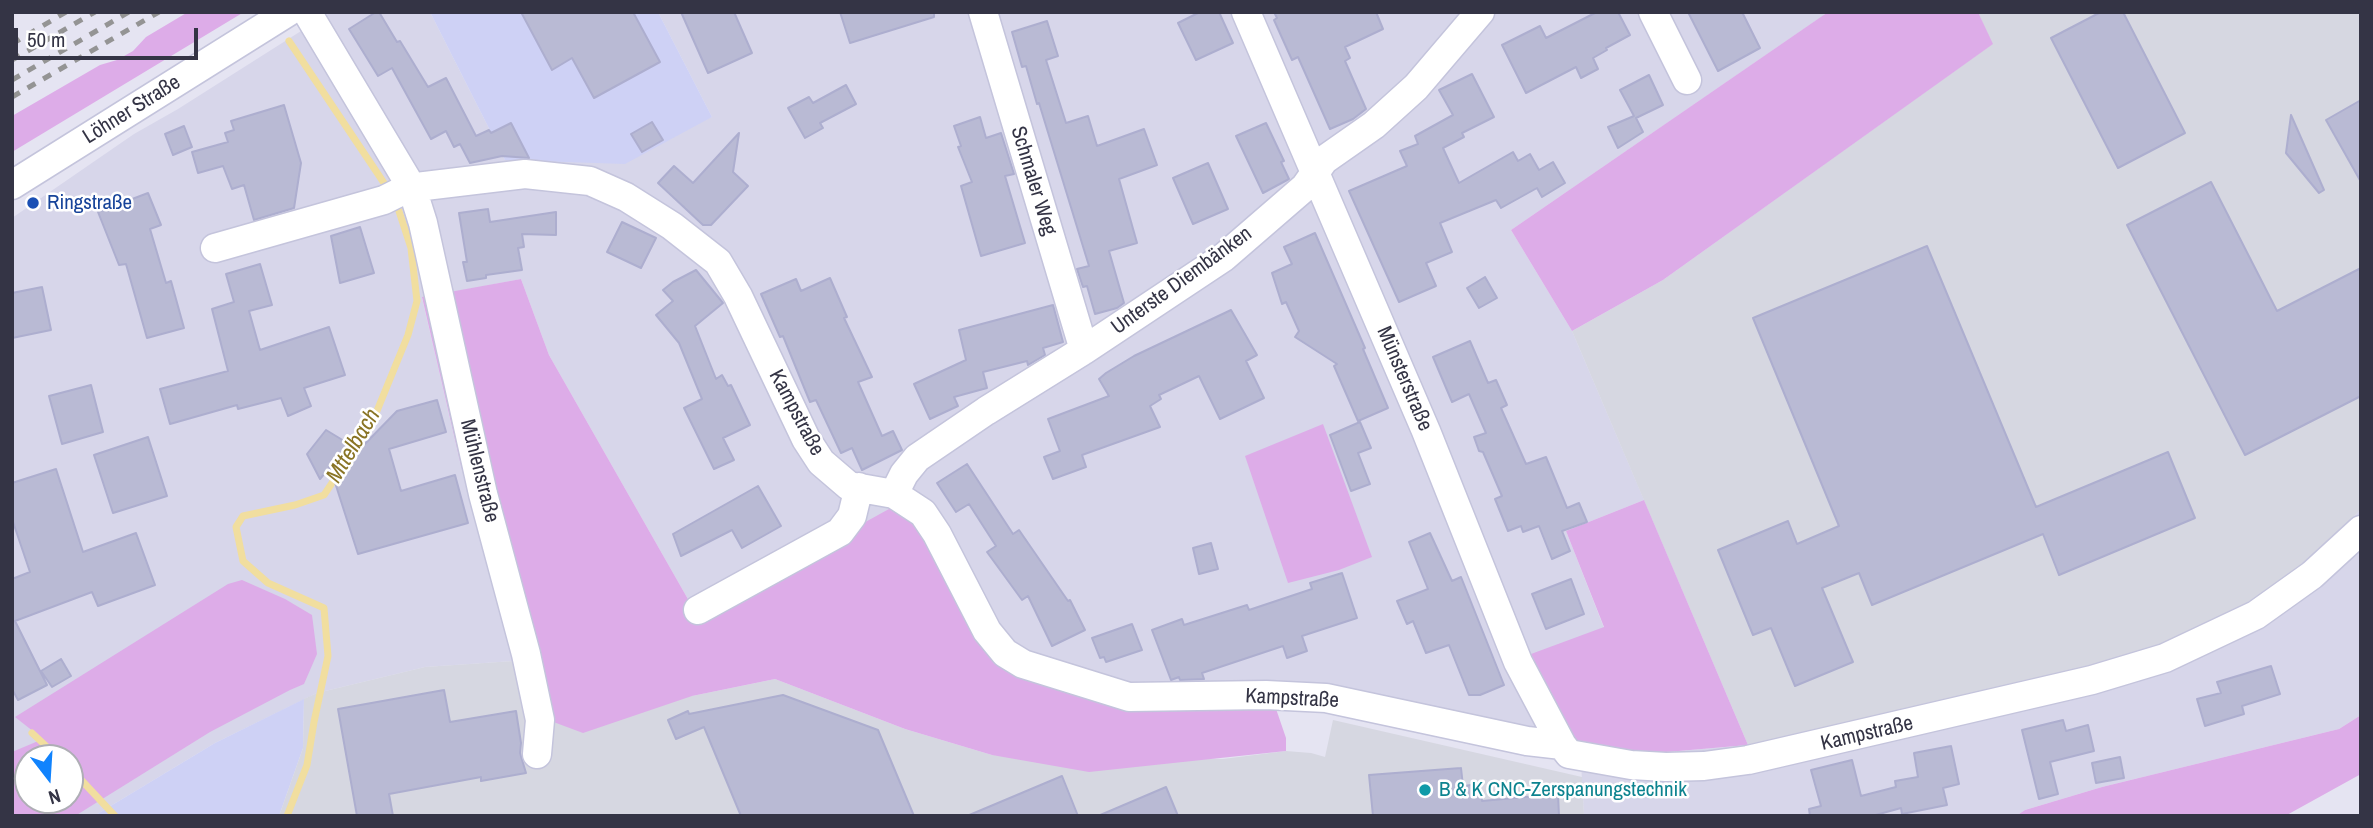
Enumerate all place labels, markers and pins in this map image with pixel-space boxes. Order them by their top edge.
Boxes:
place label: Ringstraße [47,190,132,216]
marker: Ringstraße [25,195,41,211]
place label: B & K CNC-Zerspanungstechnik [1439,777,1687,803]
marker: B & K CNC-Zerspanungstechnik [1417,782,1433,798]

